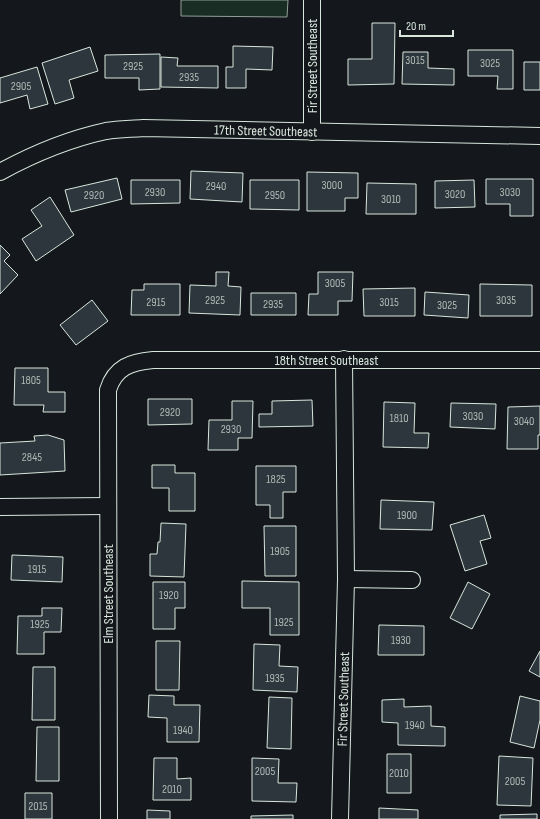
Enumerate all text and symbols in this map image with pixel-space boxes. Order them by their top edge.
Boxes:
scale bar [400,12,453,38]
street label: Fir Street Southeast [304,19,321,113]
text: 20 m [406,19,426,34]
house number: 3015 [405,53,425,68]
house number: 3025 [480,56,500,71]
house number: 2925 [123,59,143,74]
house number: 2935 [179,70,199,85]
house number: 2905 [11,79,31,94]
street label: 17th Street Southeast [214,121,318,141]
house number: 3000 [321,178,343,193]
house number: 2940 [206,179,226,194]
house number: 2930 [145,185,165,200]
house number: 3030 [500,185,520,200]
house number: 3020 [445,187,465,202]
house number: 2920 [84,188,104,203]
house number: 2950 [265,188,285,203]
house number: 3010 [381,192,401,207]
house number: 3005 [325,276,345,291]
house number: 2925 [205,293,225,308]
house number: 3035 [496,293,516,308]
house number: 2915 [146,295,166,310]
house number: 3015 [379,295,399,310]
house number: 2935 [263,297,283,312]
house number: 3025 [437,298,457,313]
street label: 18th Street Southeast [275,352,379,369]
house number: 1805 [21,373,41,388]
house number: 2920 [160,405,180,420]
house number: 3030 [463,409,483,424]
house number: 1810 [389,411,409,426]
house number: 3040 [514,414,534,429]
house number: 2930 [221,422,241,437]
house number: 2845 [22,450,42,465]
house number: 1825 [266,472,286,487]
house number: 1900 [397,508,417,523]
street label: Elm Street Southeast [100,544,117,644]
house number: 1905 [270,544,290,559]
house number: 1915 [28,562,46,577]
house number: 1920 [159,588,179,603]
house number: 1925 [274,615,294,630]
house number: 1925 [30,617,50,632]
house number: 1930 [391,633,411,648]
street label: Fir Street Southeast [334,652,353,747]
house number: 1935 [265,671,285,686]
house number: 1940 [405,718,425,733]
house number: 1940 [173,723,193,738]
house number: 2005 [255,764,275,779]
house number: 2010 [389,766,409,781]
house number: 2005 [505,774,525,789]
house number: 2010 [162,782,182,797]
house number: 2015 [28,799,48,814]

